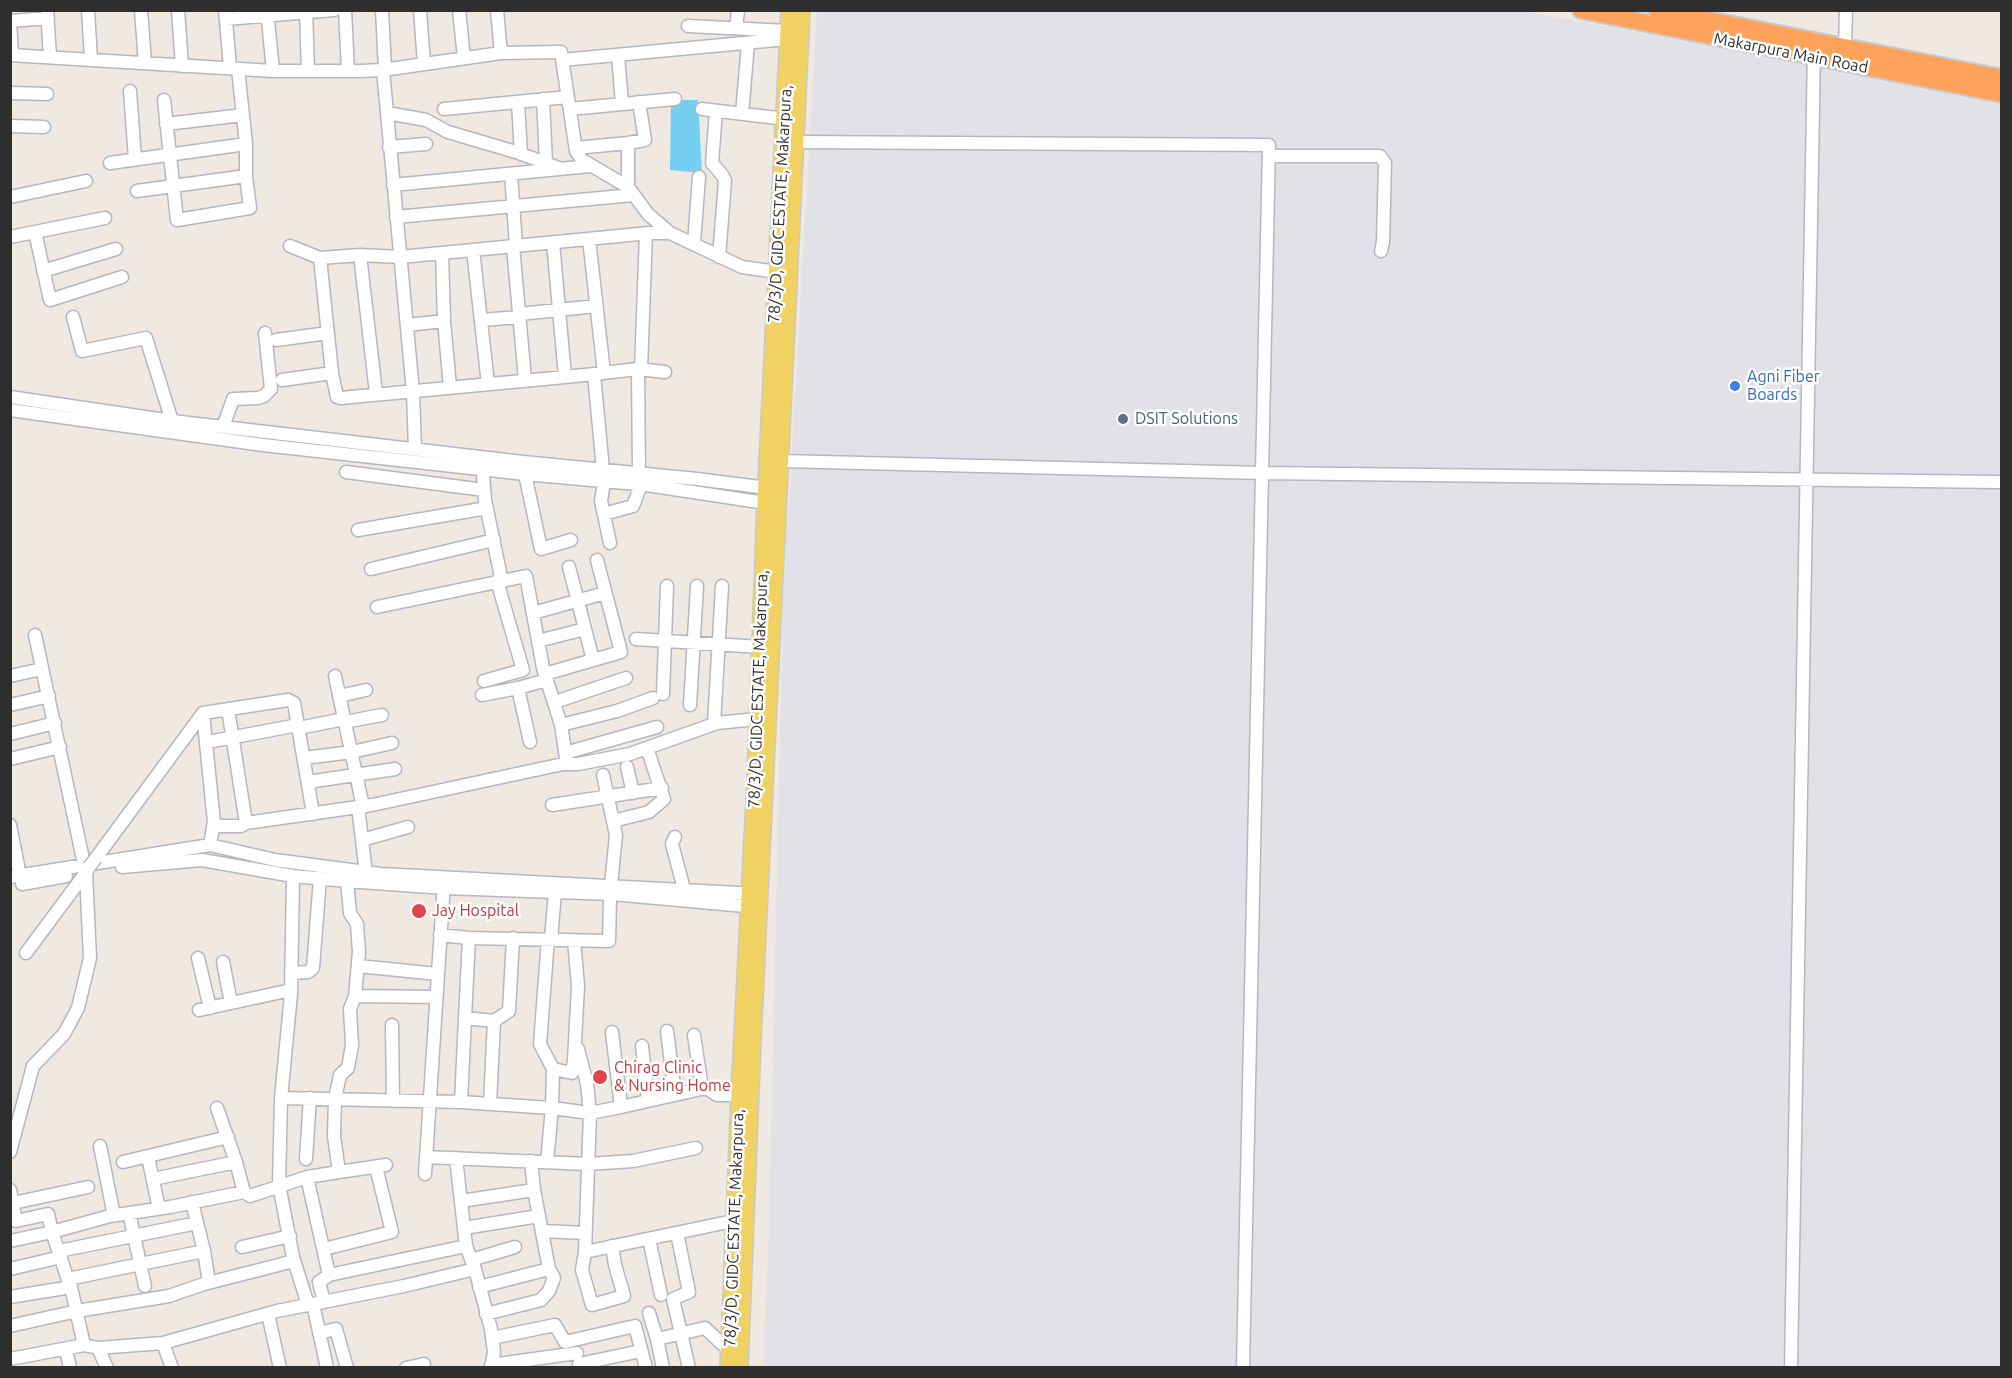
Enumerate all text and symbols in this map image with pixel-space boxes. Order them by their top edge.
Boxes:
street label: Makarpura Main Road [1712,29,1870,77]
street label: 78/3/D, GIDC ESTATE, Makarpura, [764,84,796,324]
place label: Agni Fiber Boards [1747,367,1820,405]
marker: Agni Fiber Boards [1728,379,1742,393]
place label: DSIT Solutions [1135,409,1238,429]
marker: DSIT Solutions [1116,412,1130,426]
street label: 78/3/D, GIDC ESTATE, Makarpura, [744,569,772,809]
place label: Jay Hospital [432,901,519,921]
marker: Jay Hospital [410,902,428,920]
place label: Chirag Clinic & Nursing Home [614,1058,731,1096]
marker: Chirag Clinic & Nursing Home [591,1068,609,1086]
street label: 78/3/D, GIDC ESTATE, Makarpura, [720,1108,748,1348]

